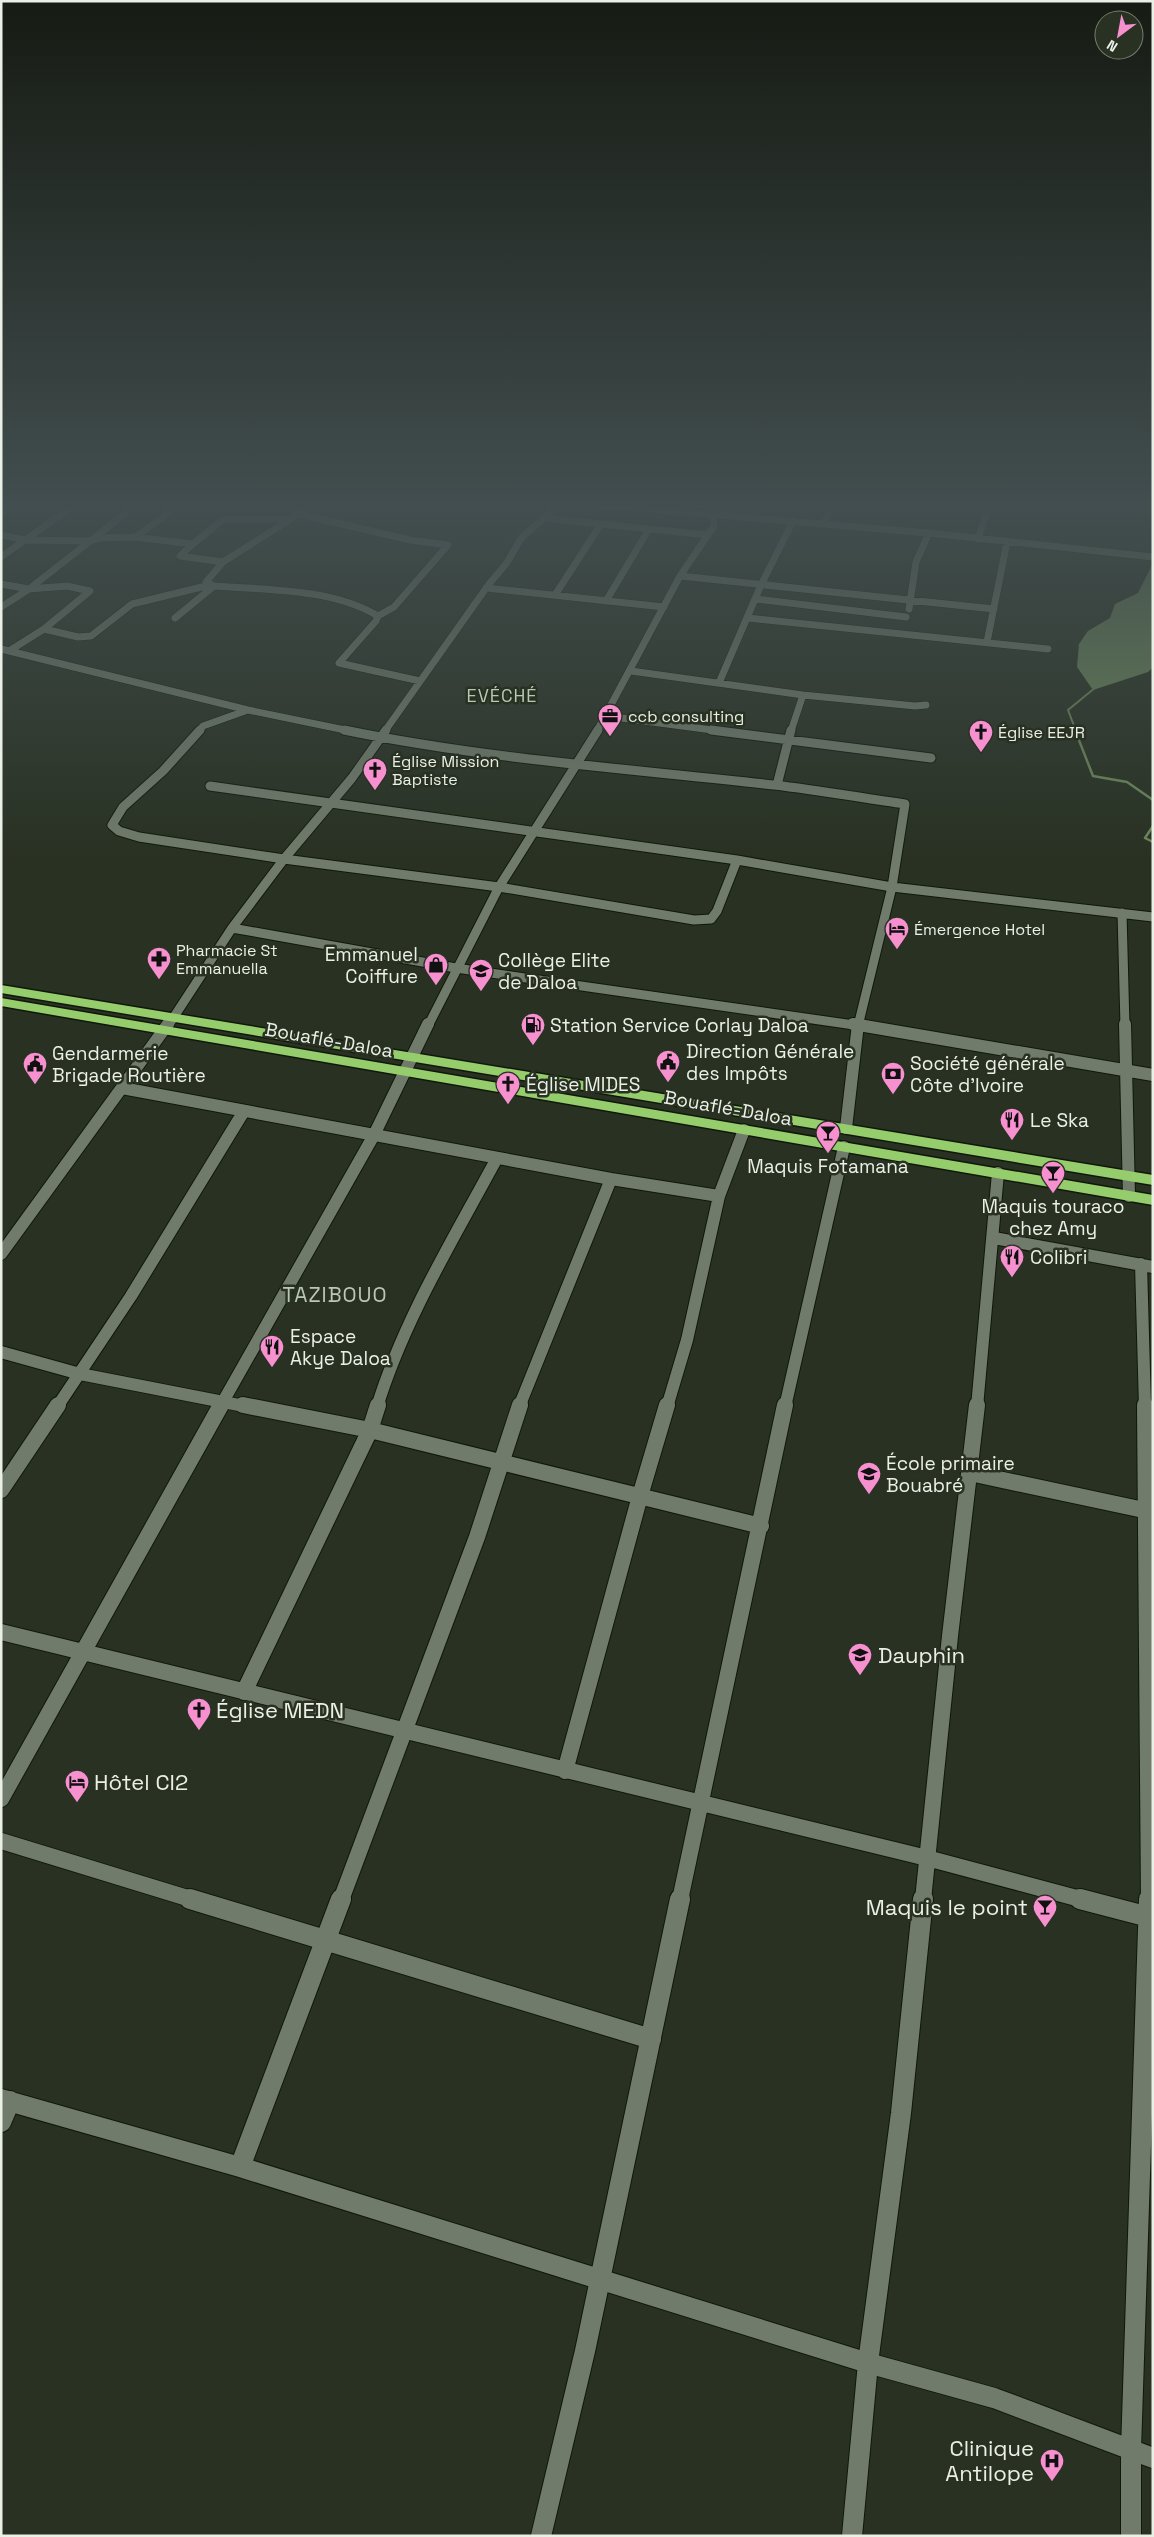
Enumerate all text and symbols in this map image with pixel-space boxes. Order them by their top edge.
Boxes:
north arrow [1094,10,1144,60]
text: N [1103,36,1121,56]
district label: EVÉCHÉ [467,684,537,707]
office icon: ccb consulting [597,703,623,737]
place label: ccb consulting [628,706,744,727]
church icon: Église EEJR [968,719,994,753]
place label: Église EEJR [998,722,1085,743]
place label: Église Mission Baptiste [392,751,499,790]
church icon: Église Mission Baptiste [362,757,388,791]
hotel icon: Émergence Hotel [884,916,910,950]
place label: Émergence Hotel [914,919,1045,940]
place label: Pharmacie St Emmanuella [176,940,278,979]
place label: Emmanuel Coiffure [325,942,418,989]
pharmacy icon: Pharmacie St Emmanuella [146,946,172,980]
place label: Collège Elite de Daloa [498,948,610,995]
shop icon: Emmanuel Coiffure [423,952,449,986]
school or university icon: Collège Elite de Daloa [468,958,494,992]
fuel station icon: Station Service Corlay Daloa [520,1012,546,1046]
place label: Station Service Corlay Daloa [550,1013,809,1038]
street label: Bouaflé-Daloa [263,1016,395,1064]
place label: Direction Générale des Impôts [686,1039,854,1086]
place label: Gendarmerie Brigade Routière [52,1041,206,1088]
public building icon: Direction Générale des Impôts [655,1049,681,1083]
public building icon: Gendarmerie Brigade Routière [22,1051,48,1085]
place label: Société générale Côte d’Ivoire [910,1051,1065,1098]
bank icon: Société générale Côte d’Ivoire [880,1061,906,1095]
church icon: Église MIDES [495,1071,521,1105]
place label: Église MIDES [526,1072,640,1097]
street label: Bouaflé-Daloa [662,1084,794,1132]
restaurant icon: Le Ska [999,1107,1025,1141]
place label: Le Ska [1030,1108,1089,1133]
bar icon: Maquis Fotamana [815,1120,841,1154]
place label: Maquis Fotamana [747,1154,909,1179]
bar icon: Maquis touraco chez Amy [1040,1160,1066,1194]
place label: Maquis touraco chez Amy [982,1194,1124,1241]
restaurant icon: Colibri [999,1244,1025,1278]
place label: Colibri [1030,1245,1087,1270]
district label: TAZIBOUO [282,1281,388,1308]
place label: Espace Akye Daloa [290,1324,391,1371]
restaurant icon: Espace Akye Daloa [259,1334,285,1368]
place label: École primaire Bouabré [886,1451,1015,1498]
school or university icon: École primaire Bouabré [856,1461,882,1495]
place label: Dauphin [878,1641,965,1669]
school or university icon: Dauphin [847,1642,873,1676]
place label: Église MEDN [216,1696,344,1724]
church icon: Église MEDN [186,1697,212,1731]
place label: Hôtel CI2 [94,1768,188,1796]
hotel icon: Hôtel CI2 [64,1769,90,1803]
place label: Maquis le point [866,1893,1028,1921]
bar icon: Maquis le point [1032,1894,1058,1928]
place label: Clinique Antilope [945,2434,1034,2487]
hospital icon: Clinique Antilope [1039,2448,1065,2482]

